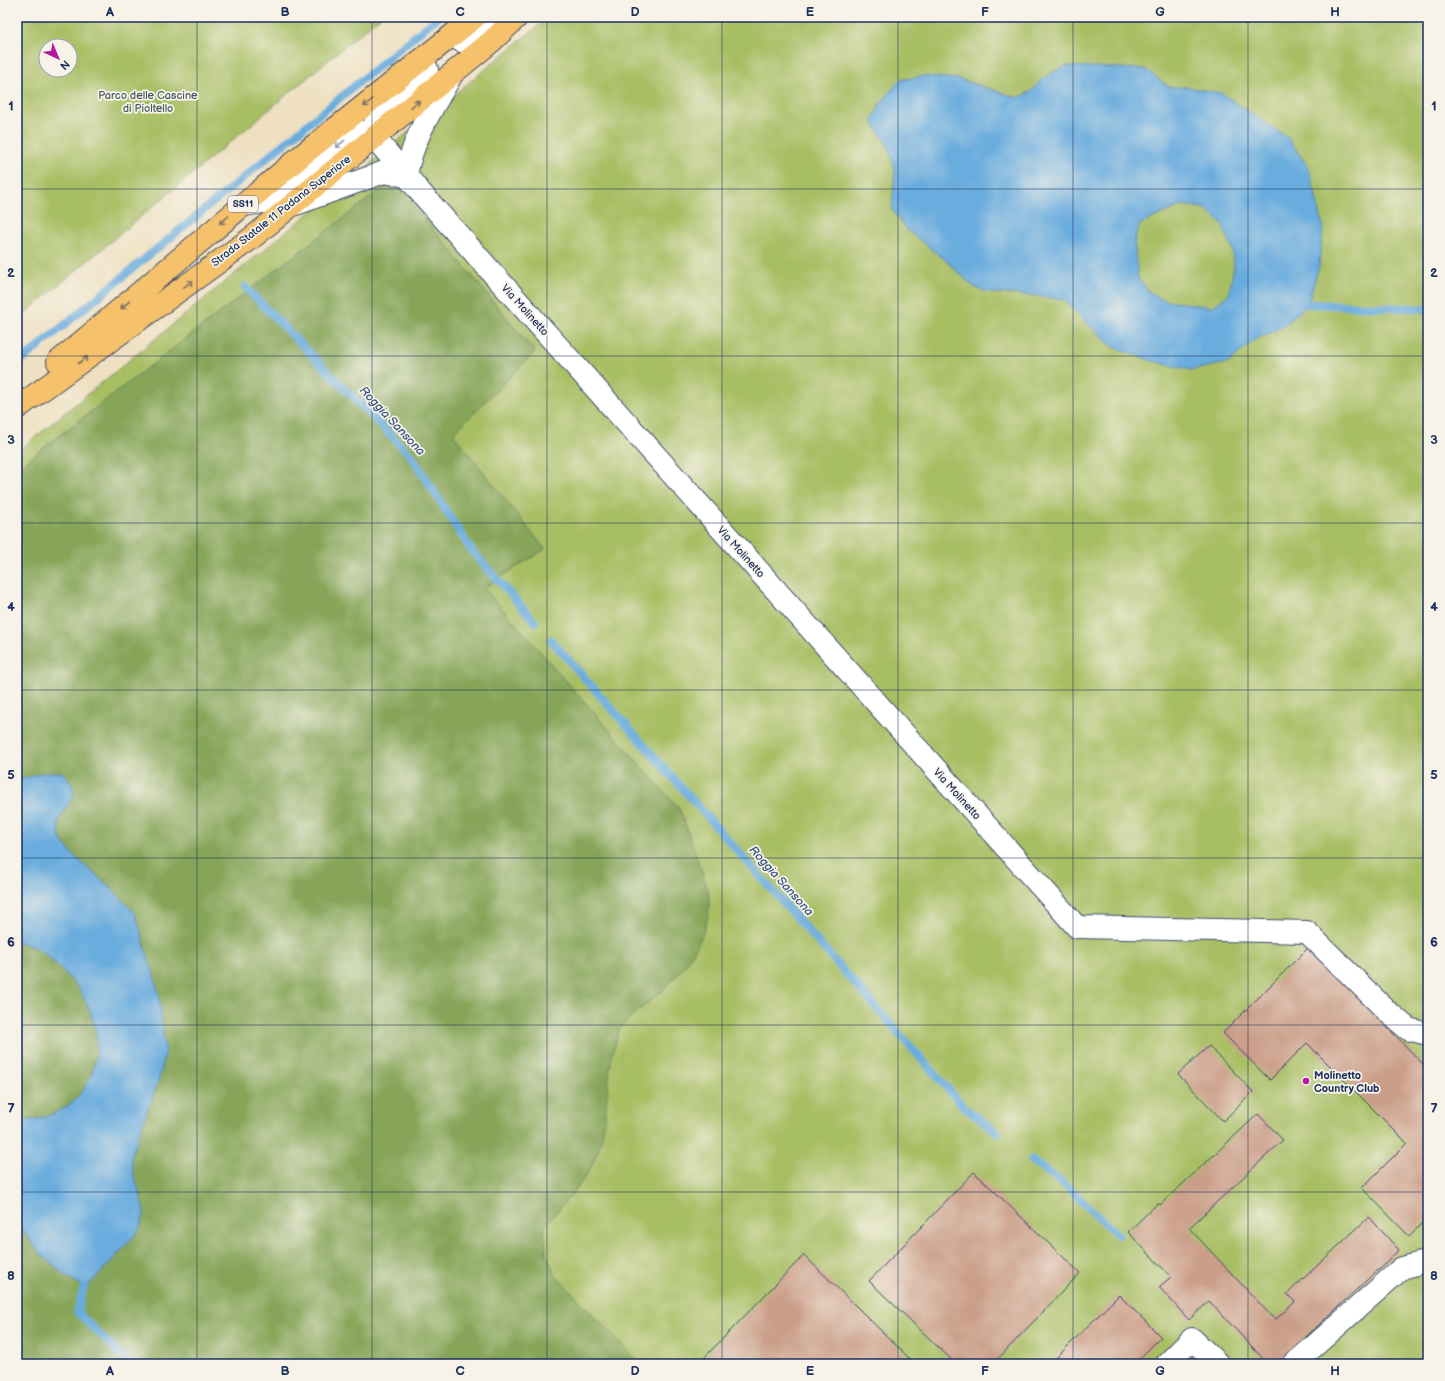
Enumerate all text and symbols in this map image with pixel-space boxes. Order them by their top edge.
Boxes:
text: A [105,4,114,20]
text: B [280,4,290,20]
text: C [455,4,465,20]
text: D [630,4,640,20]
text: E [806,4,815,20]
text: F [981,4,989,20]
text: G [1155,4,1165,20]
text: H [1330,4,1340,20]
north arrow [38,38,78,78]
text: N [57,57,72,72]
park label: Parco delle Cascine di Pioltello [98,89,198,115]
text: 1 [8,98,14,114]
one-way arrow [362,98,373,107]
text: 1 [1431,98,1437,114]
one-way arrow [410,99,420,108]
one-way arrow [335,140,346,148]
street label: Strada Statale 11 Padana Superiore [209,152,354,269]
road number: SS11 [228,196,258,212]
one-way arrow [218,216,229,225]
text: 2 [7,265,15,281]
text: 2 [1430,265,1438,281]
one-way arrow [182,280,193,288]
street label: Via Molinetto [499,282,551,338]
one-way arrow [119,300,130,309]
one-way arrow [77,356,88,364]
water label: Roggia Sansona [356,383,428,459]
text: 3 [7,432,15,448]
text: 3 [1430,432,1438,448]
street label: Via Molinetto [715,524,767,580]
text: 4 [7,599,15,615]
text: 4 [1430,599,1438,615]
street label: Via Molinetto [931,766,983,822]
text: 5 [7,767,15,783]
text: 5 [1430,767,1438,783]
water label: Roggia Sansona [746,843,817,919]
text: 6 [7,934,15,950]
text: 6 [1430,934,1438,950]
place label: Molinetto Country Club [1314,1069,1380,1095]
marker: Molinetto Country Club [1301,1076,1311,1086]
text: 7 [7,1101,15,1117]
text: 7 [1430,1101,1438,1117]
text: 8 [7,1268,15,1284]
text: 8 [1430,1268,1438,1284]
text: A [105,1363,114,1379]
text: B [280,1363,290,1379]
text: C [455,1363,465,1379]
text: D [630,1363,640,1379]
text: E [806,1363,815,1379]
text: F [981,1363,989,1379]
text: G [1155,1363,1165,1379]
text: H [1330,1363,1340,1379]

